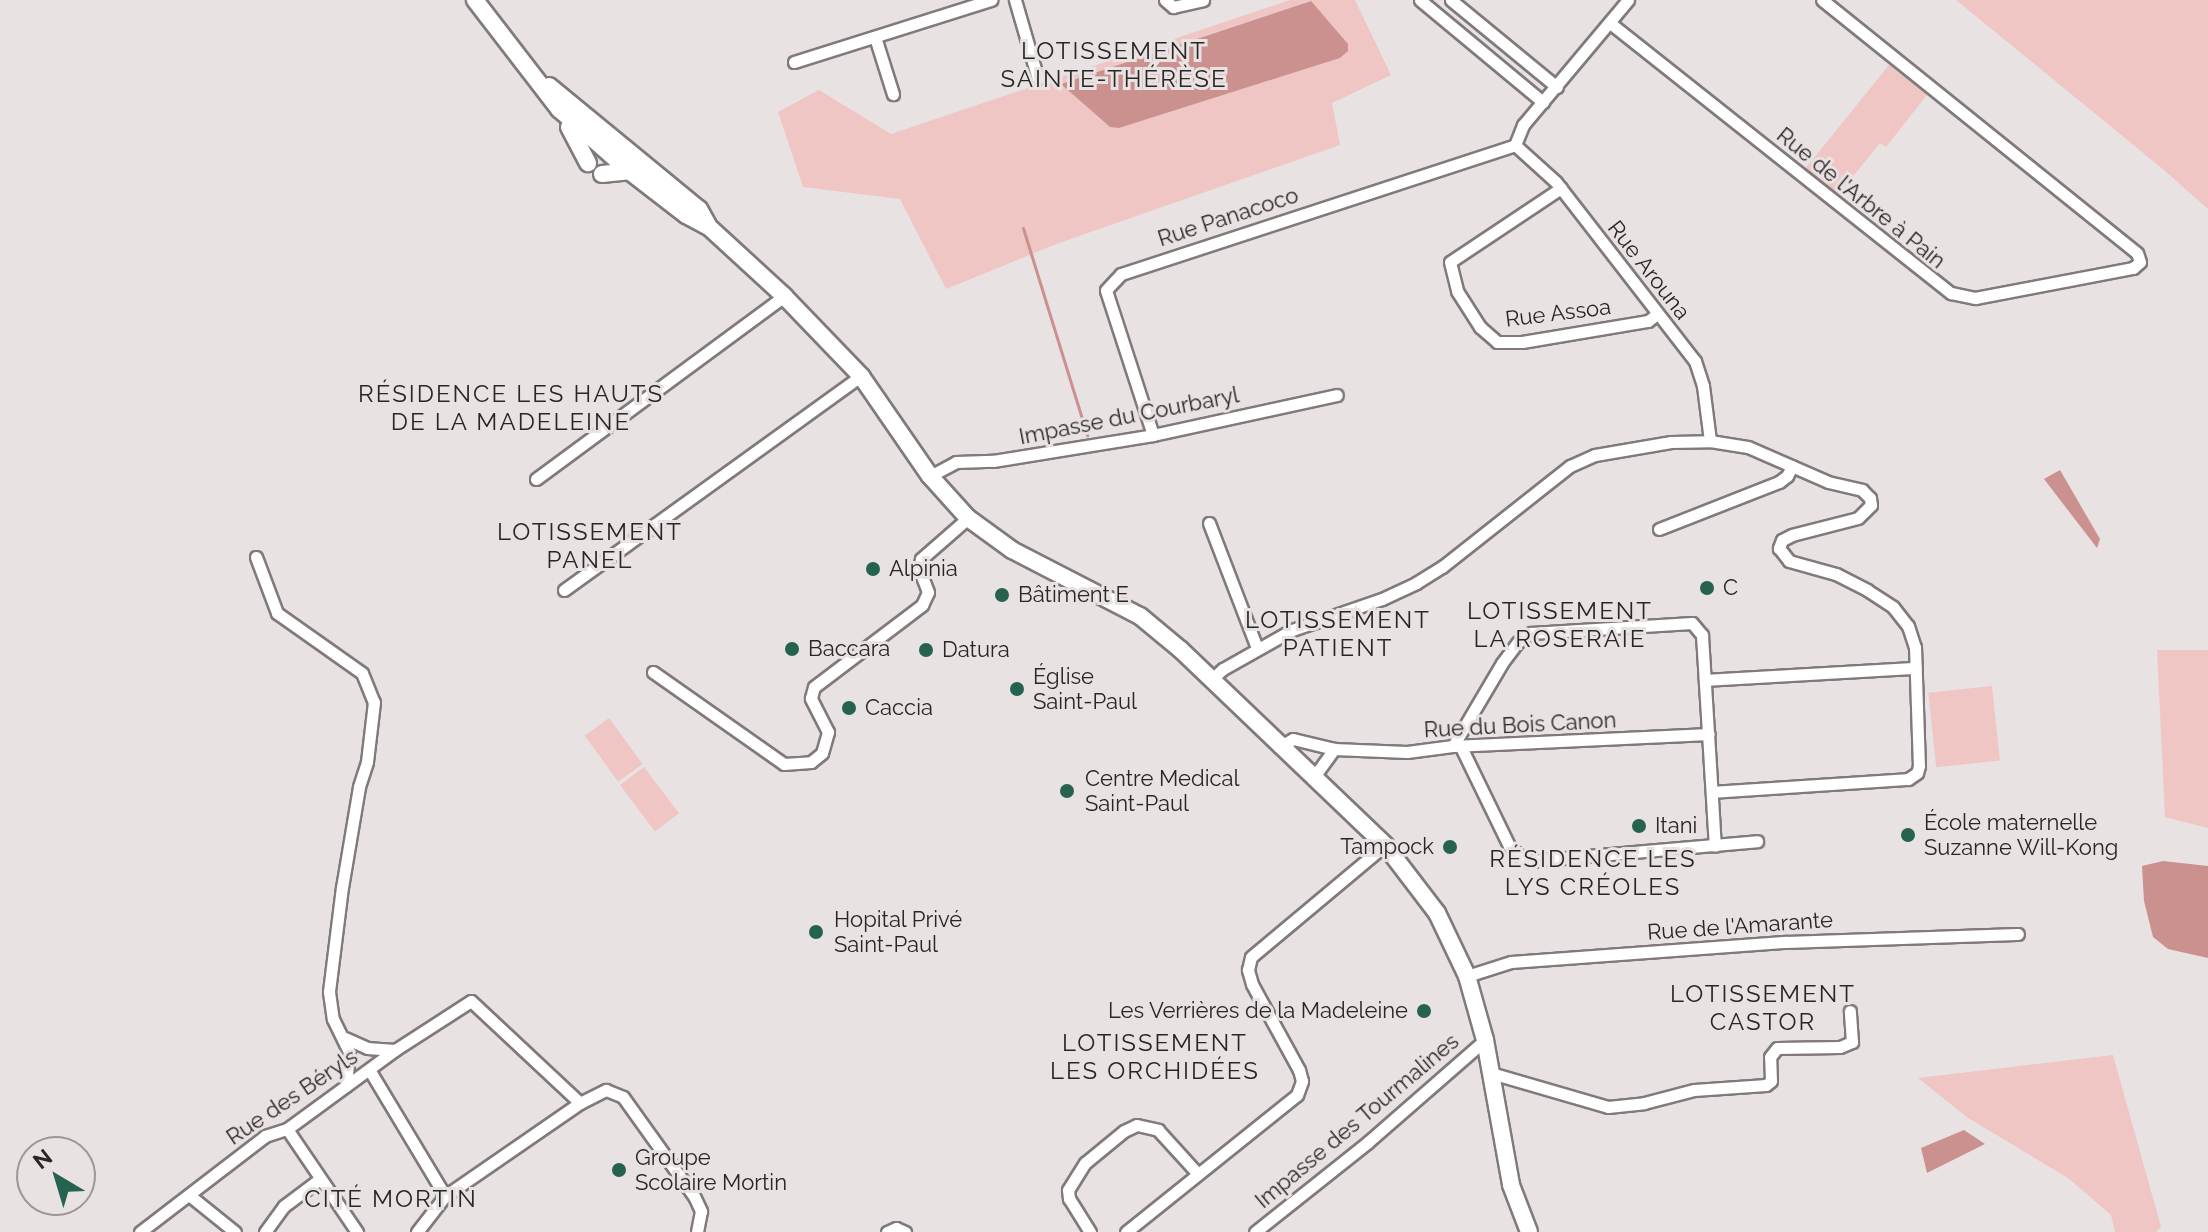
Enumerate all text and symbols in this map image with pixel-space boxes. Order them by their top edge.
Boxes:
district label: LOTISSEMENT SAINTE-THÉRÈSE [1000,37,1228,93]
street label: Rue de l'Arbre à Pain [1771,122,1951,274]
street label: Rue Panacoco [1154,182,1302,252]
street label: Rue Arouna [1602,215,1696,325]
street label: Rue Assoa [1503,293,1613,333]
district label: RÉSIDENCE LES HAUTS DE LA MADELEINE [358,380,664,436]
street label: Impasse du Courbaryl [1017,382,1241,450]
district label: LOTISSEMENT PANEL [497,518,683,574]
place label: Alpinia [889,556,958,582]
marker: Alpinia [864,560,882,578]
place label: C [1723,575,1738,601]
marker: C [1698,579,1716,597]
place label: Bâtiment E [1018,582,1129,608]
marker: Bâtiment E [993,586,1011,604]
district label: LOTISSEMENT LA ROSERAIE [1467,597,1653,653]
district label: LOTISSEMENT PATIENT [1245,606,1431,662]
place label: Baccara [808,636,890,662]
place label: Datura [942,637,1010,663]
marker: Baccara [783,640,801,658]
marker: Datura [917,641,935,659]
place label: Église Saint-Paul [1033,663,1137,714]
marker: Église Saint-Paul [1008,680,1026,698]
place label: Caccia [865,695,933,721]
marker: Caccia [840,699,858,717]
street label: Rue du Bois Canon [1423,707,1617,743]
place label: Centre Medical Saint-Paul [1085,765,1240,816]
marker: Centre Medical Saint-Paul [1056,780,1078,802]
place label: École maternelle Suzanne Will-Kong [1924,809,2119,860]
place label: Itani [1655,813,1697,839]
marker: Itani [1630,817,1648,835]
marker: École maternelle Suzanne Will-Kong [1899,826,1917,844]
place label: Tampock [1340,834,1434,860]
marker: Tampock [1441,838,1459,856]
district label: RÉSIDENCE LES LYS CRÉOLES [1489,845,1697,901]
place label: Hopital Privé Saint-Paul [834,906,963,958]
street label: Rue de l'Amarante [1646,906,1834,946]
marker: Hopital Privé Saint-Paul [805,921,827,943]
district label: LOTISSEMENT CASTOR [1670,980,1856,1036]
place label: Les Verrières de la Madeleine [1107,998,1408,1024]
marker: Les Verrières de la Madeleine [1415,1002,1433,1020]
street label: Impasse des Tourmalines [1250,1028,1464,1214]
district label: LOTISSEMENT LES ORCHIDÉES [1050,1029,1260,1085]
street label: Rue des Béryls [221,1043,363,1151]
north arrow [16,1136,96,1216]
text: N [28,1143,57,1174]
place label: Groupe Scolaire Mortin [635,1144,787,1196]
marker: Groupe Scolaire Mortin [610,1161,628,1179]
district label: CITÉ MORTIN [304,1185,478,1213]

